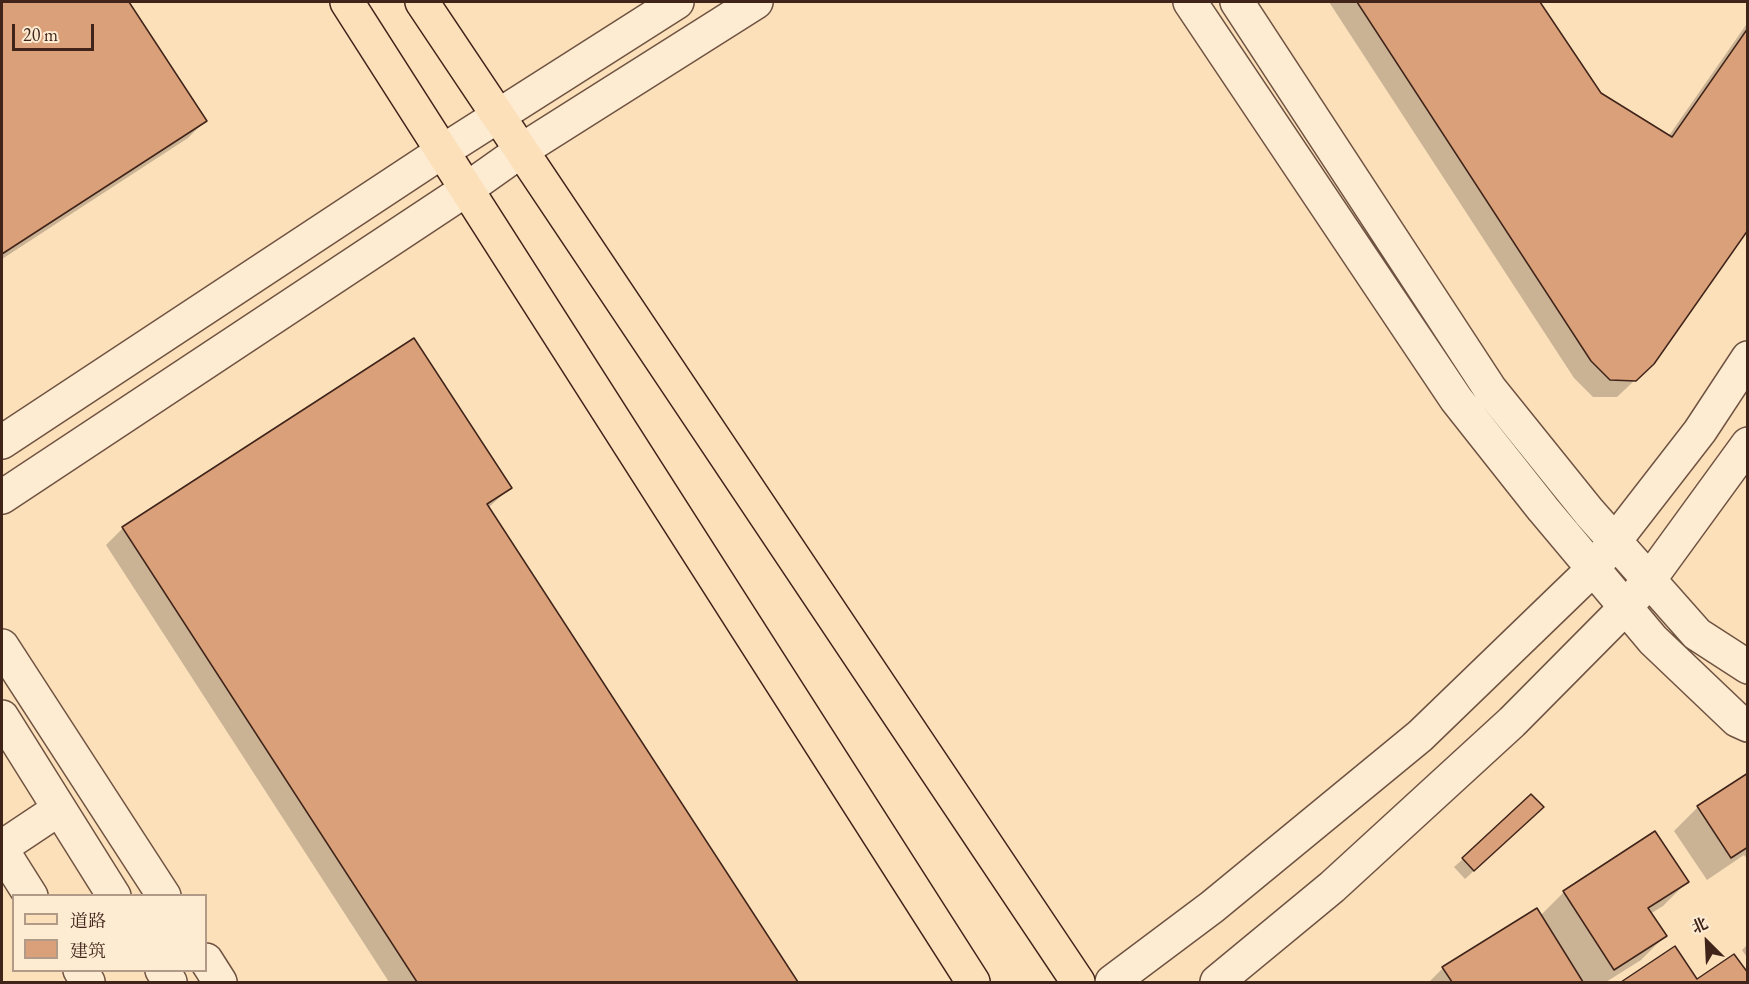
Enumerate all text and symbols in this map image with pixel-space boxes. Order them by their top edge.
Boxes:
scale bar [15,12,98,50]
text: 20 m [23,23,58,46]
legend [12,894,207,972]
text: 道路 [70,909,106,932]
north arrow [1677,912,1737,972]
text: 北 [1688,912,1711,938]
text: 建筑 [70,939,106,962]

